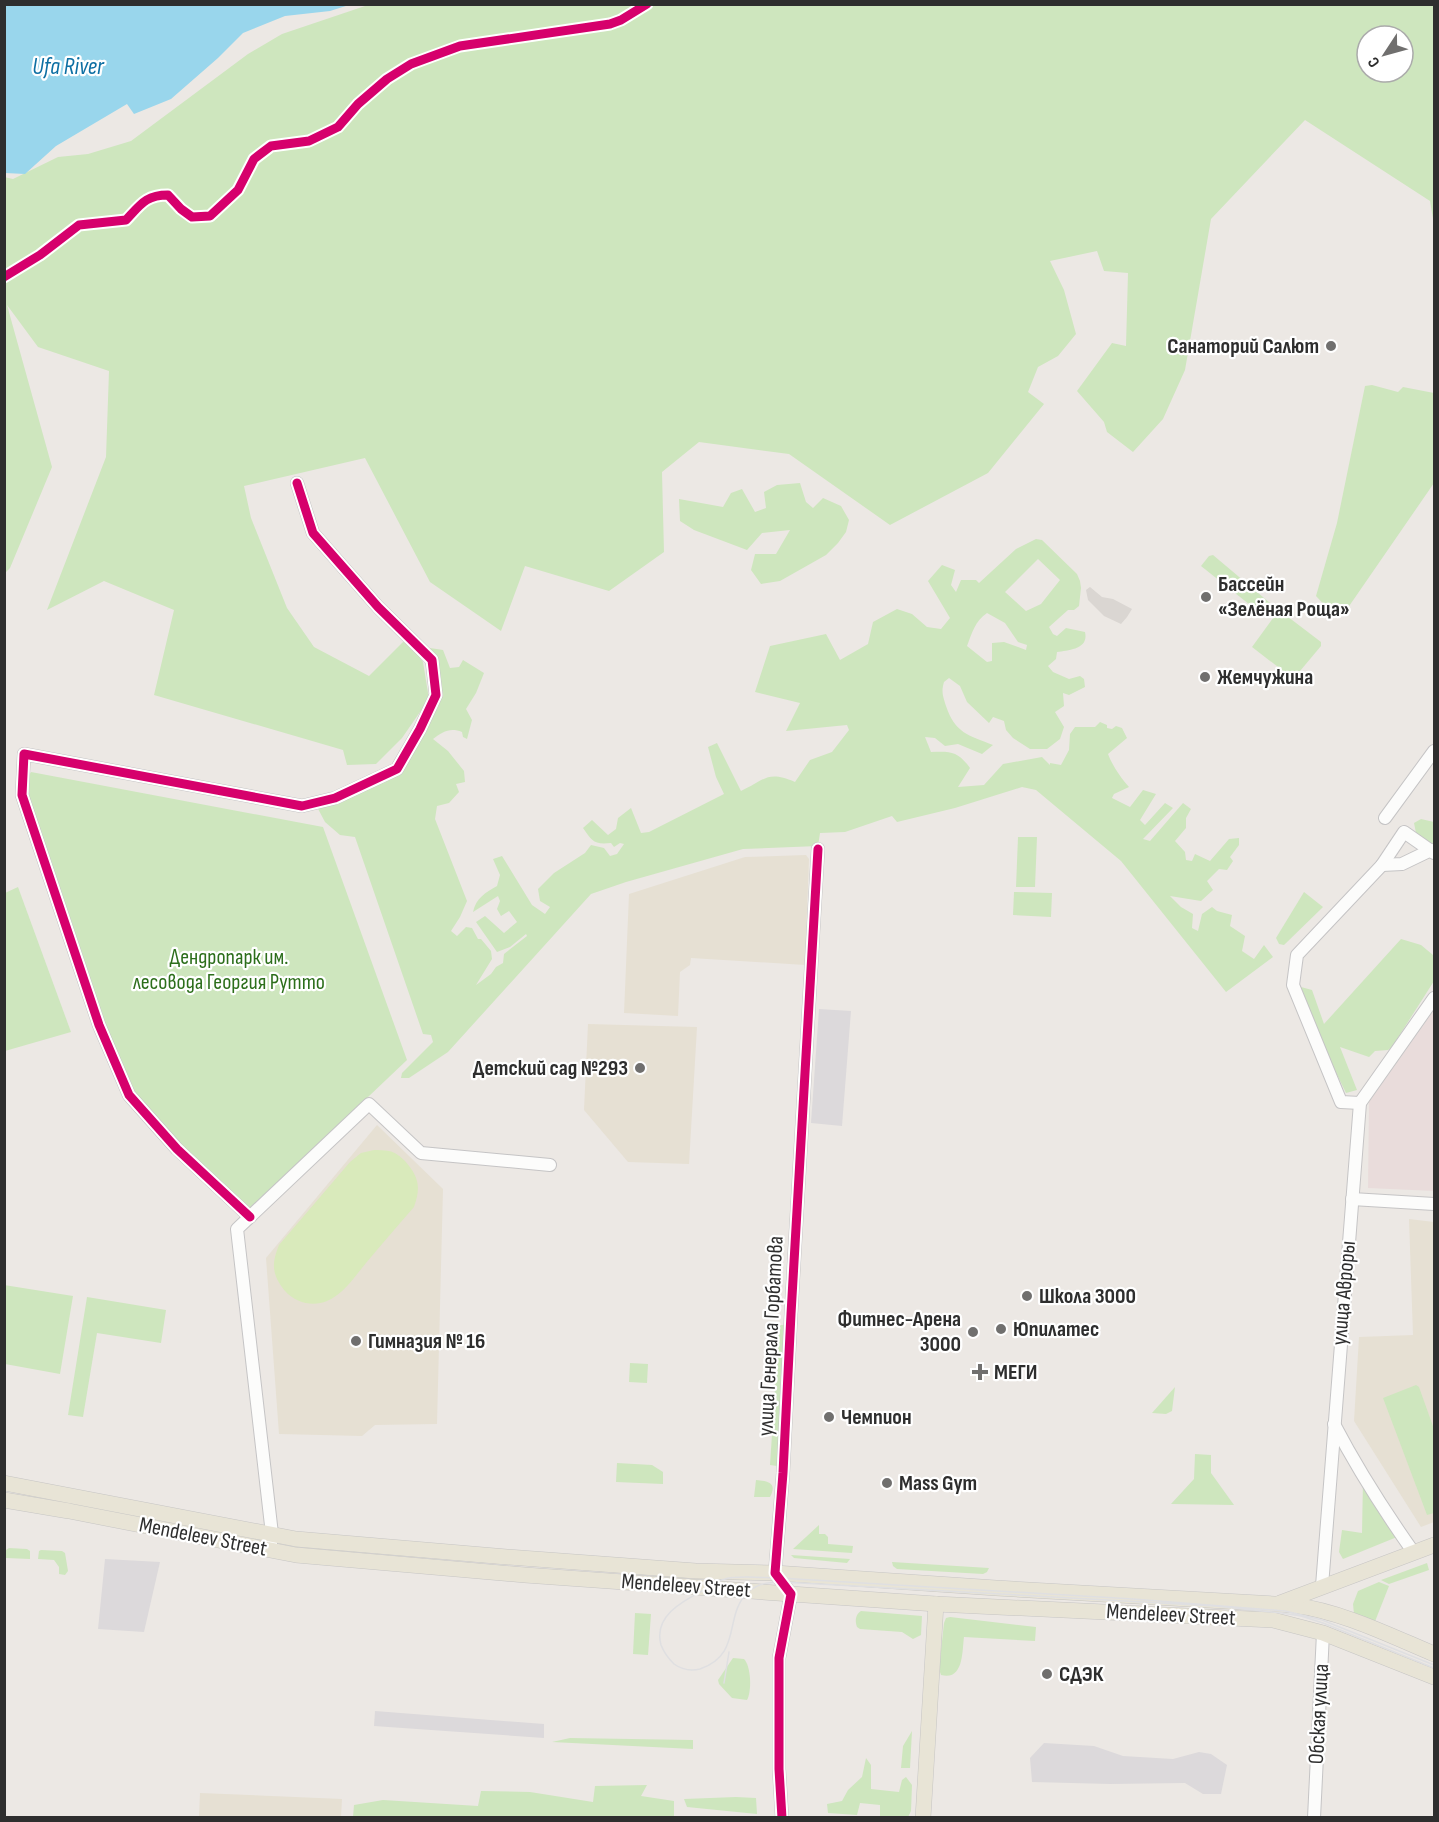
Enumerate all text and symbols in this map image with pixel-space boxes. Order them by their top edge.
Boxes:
north arrow [1355,24,1415,84]
water label: Ufa River [32,52,105,81]
text: С [1364,53,1384,71]
place label: Санаторий Салют [1167,333,1319,360]
marker: Санаторий Салют [1324,339,1338,353]
place label: Бассейн «Зелёная Роща» [1218,571,1350,623]
marker: Бассейн «Зелёная Роща» [1199,590,1213,604]
place label: Жемчужина [1217,664,1313,691]
marker: Жемчужина [1198,670,1212,684]
park label: Дендропарк им. лесовода Георгия Рутто [133,944,325,996]
place label: Детский сад №293 [473,1055,628,1082]
marker: Детский сад №293 [633,1061,647,1075]
street label: улица Генерала Горбатова [752,1235,790,1437]
street label: улица Авроры [1326,1240,1362,1346]
place label: Школа 3000 [1039,1283,1136,1310]
marker: Школа 3000 [1020,1289,1034,1303]
place label: Фитнес-Арена 3000 [837,1306,961,1358]
place label: Юпилатес [1013,1316,1099,1343]
marker: Юпилатес [994,1322,1008,1336]
marker: Фитнес-Арена 3000 [966,1325,980,1339]
place label: Гимназия № 16 [368,1328,485,1355]
marker: Гимназия № 16 [349,1334,363,1348]
place label: МЕГИ [994,1359,1037,1386]
marker: МЕГИ [971,1363,989,1381]
place label: Чемпион [841,1404,912,1431]
marker: Чемпион [822,1410,836,1424]
place label: Mass Gym [899,1470,977,1497]
marker: Mass Gym [880,1476,894,1490]
street label: Mendeleev Street [137,1511,269,1563]
street label: Mendeleev Street [621,1568,752,1604]
street label: Mendeleev Street [1106,1598,1237,1632]
place label: СДЭК [1059,1661,1104,1688]
street label: Обская улица [1303,1663,1335,1765]
marker: СДЭК [1040,1667,1054,1681]

